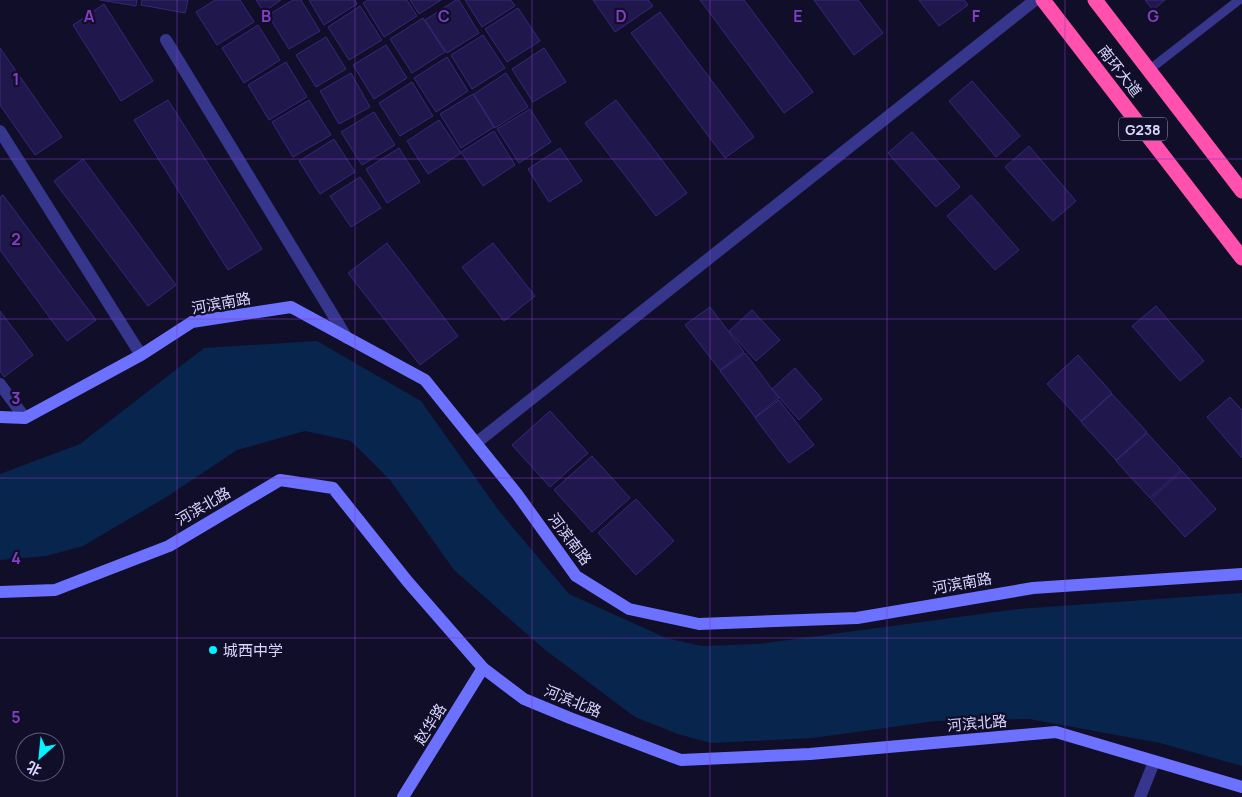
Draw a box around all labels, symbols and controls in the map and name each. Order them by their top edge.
text: A [84,5,95,27]
text: B [261,5,271,27]
text: C [438,5,450,27]
text: D [615,5,627,27]
text: E [793,5,803,27]
text: F [972,5,981,27]
text: G [1147,5,1159,27]
street label: 南环大道 [1093,41,1147,101]
text: 1 [12,68,20,90]
road number: G238 [1119,118,1167,140]
text: 2 [11,228,21,250]
street label: 河滨南路 [190,287,252,319]
text: 3 [11,387,21,409]
street label: 河滨北路 [172,482,234,530]
street label: 河滨南路 [544,509,596,569]
text: 4 [11,547,21,569]
street label: 河滨南路 [931,567,993,599]
place label: 城西中学 [223,640,283,661]
marker: 城西中学 [207,644,219,656]
street label: 河滨北路 [541,680,605,722]
street label: 赵华路 [409,699,451,749]
text: 5 [11,706,21,728]
street label: 河滨北路 [946,710,1008,736]
north arrow [15,732,65,782]
text: 北 [23,757,44,781]

